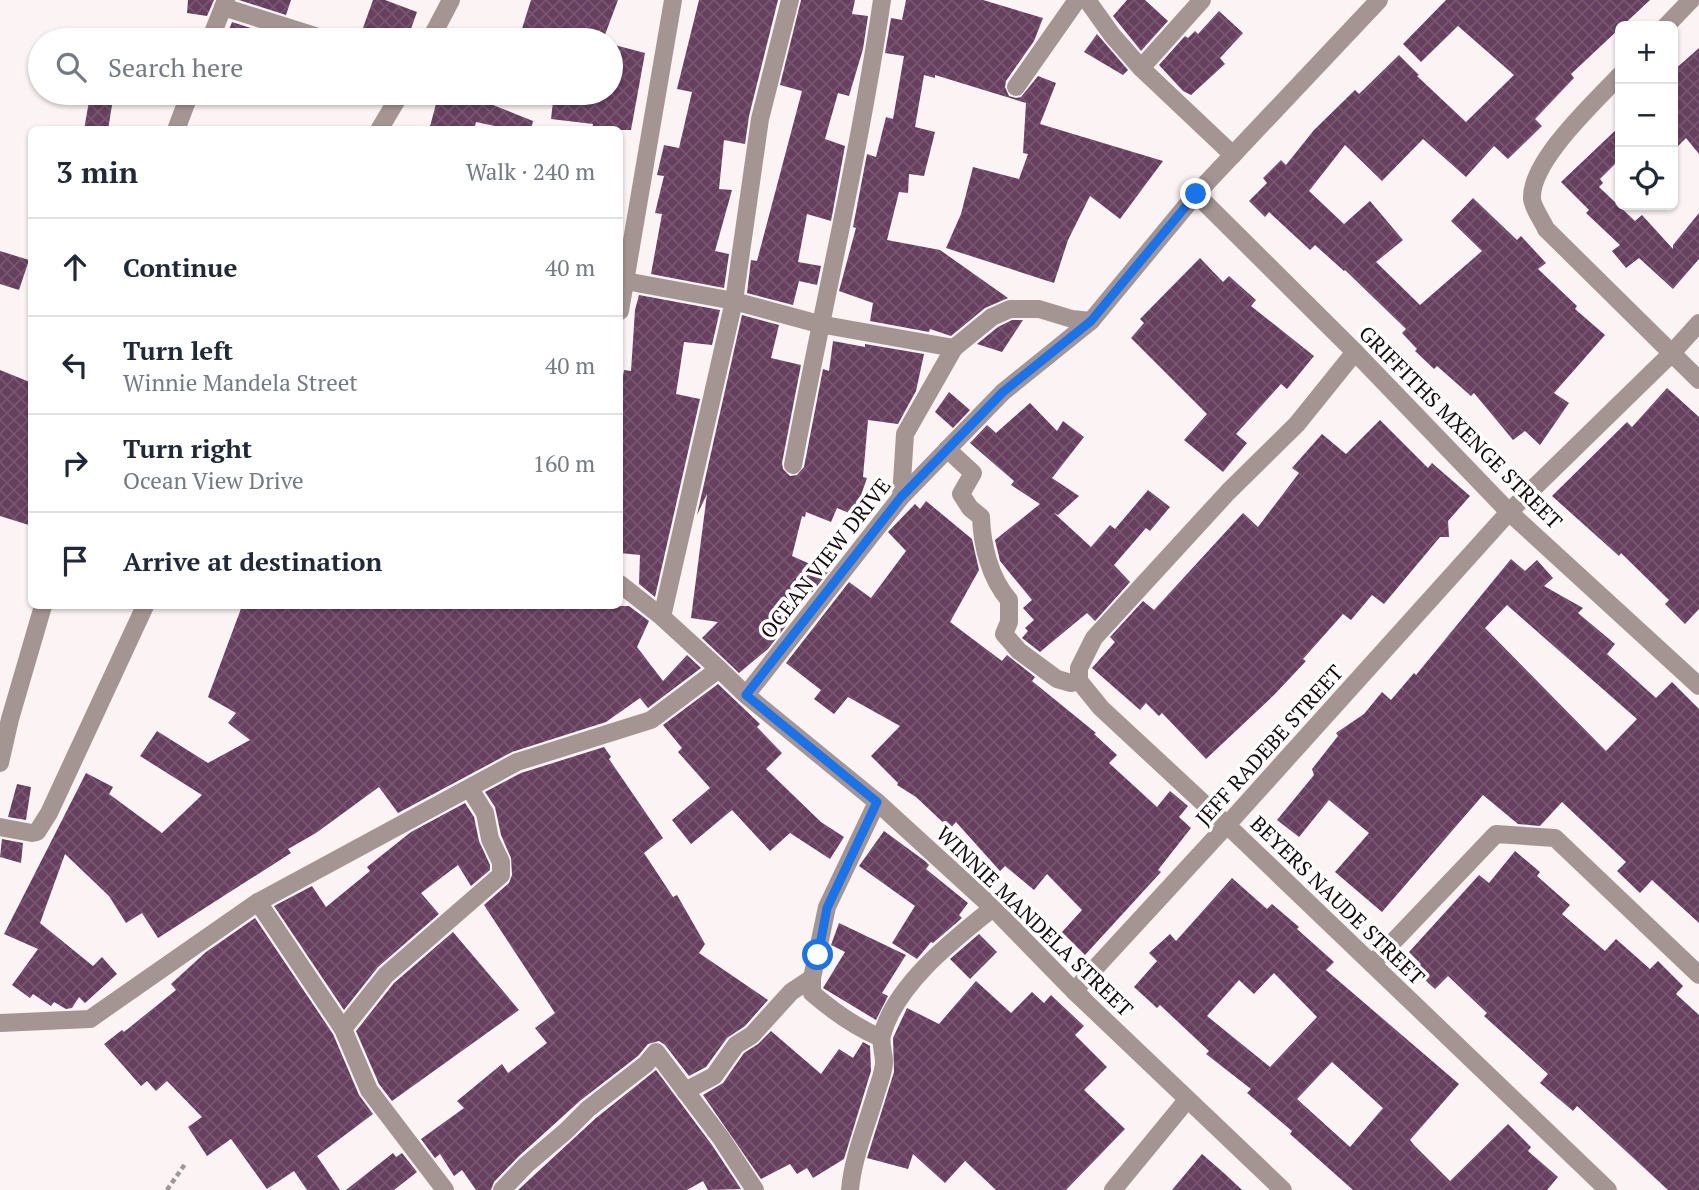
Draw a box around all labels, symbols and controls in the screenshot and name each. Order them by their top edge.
map controls [1615,21,1678,210]
button: + [1615,21,1678,84]
search box [28,28,623,105]
icon: search [52,48,90,86]
text: Search here [108,50,243,84]
button: − [1615,84,1678,147]
button: locate [1615,147,1678,210]
text: 3 min [56,152,138,192]
text: Walk · 240 m [466,156,595,187]
route end [1180,178,1211,209]
icon: ahead [56,248,94,286]
text: Continue [123,250,237,284]
text: 40 m [545,252,595,283]
street label: GRIFFITHS MXENGE STREET [1353,319,1569,535]
text: Turn left [123,333,233,367]
icon: left [56,346,94,384]
text: 40 m [545,350,595,381]
text: Winnie Mandela Street [123,367,358,398]
text: Turn right [123,431,252,465]
icon: right [56,444,94,482]
text: 160 m [533,448,595,479]
text: Ocean View Drive [123,465,303,496]
street label: OCEAN VIEW DRIVE [754,472,896,644]
icon: arrive [56,542,94,580]
text: Arrive at destination [123,544,382,578]
street label: JEFF RADEBE STREET [1189,659,1349,831]
street label: BEYERS NAUDE STREET [1245,809,1431,991]
street label: WINNIE MANDELA STREET [931,820,1139,1022]
route start [802,939,833,970]

